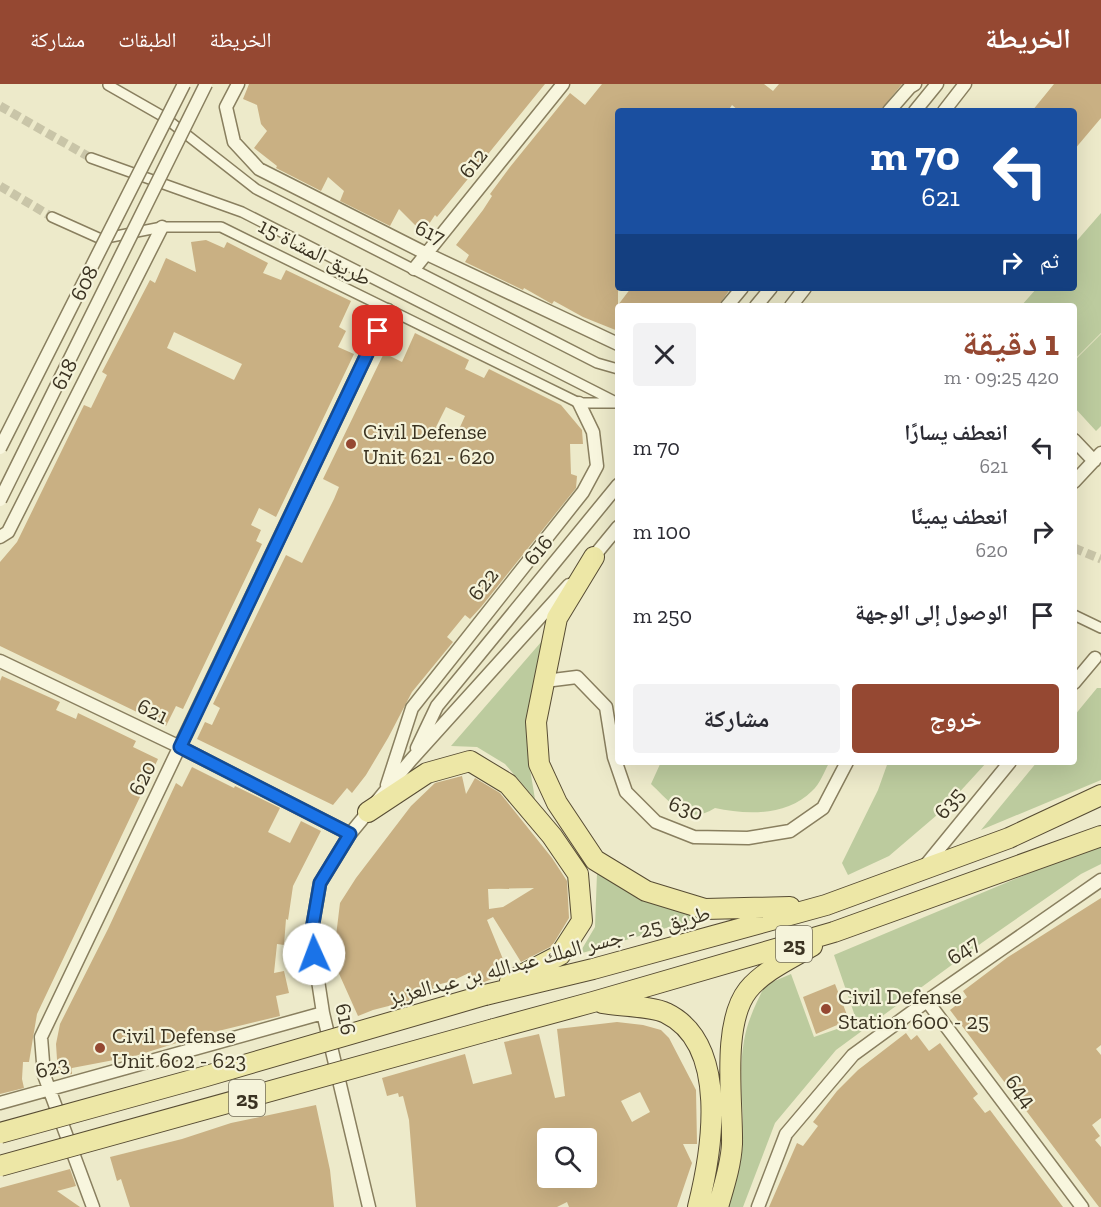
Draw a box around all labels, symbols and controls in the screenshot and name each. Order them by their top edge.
text: الخريطة [985,22,1071,55]
text: مشاركة [30,27,85,52]
text: الطبقات [118,27,177,52]
text: الخريطة [210,27,271,52]
text: 70 m [870,130,960,181]
icon: left [981,132,1059,210]
street label: 612 [453,142,493,184]
text: 621 [921,181,960,213]
street label: طريق المشاة 15 [254,212,376,292]
street label: 617 [411,213,450,251]
icon: right [995,246,1028,279]
text: ثم [1040,247,1059,274]
street label: 608 [64,261,104,305]
pin [352,305,403,356]
icon: arrive [361,314,394,347]
text: 1 دقيقة [962,321,1059,364]
button: close [633,323,696,386]
street label: 618 [45,354,83,394]
text: 420 m · 09:25 [944,365,1059,389]
place label: Civil Defense Unit 621 - 620 [363,418,495,470]
text: انعطف يسارًا [904,419,1008,446]
icon: left [1026,431,1059,464]
text: 70 m [633,434,680,461]
marker: Civil Defense Unit 621 - 620 [344,437,358,451]
text: 621 [979,454,1008,478]
text: انعطف يمينًا [911,503,1008,530]
icon: right [1026,515,1059,548]
text: 100 m [633,518,691,545]
street label: 616 [517,529,559,571]
text: 620 [976,538,1008,562]
street label: 622 [462,562,504,606]
text: الوصول إلى الوجهة [855,599,1008,626]
icon: arrive [1026,599,1059,632]
text: 250 m [633,602,692,629]
button: مشاركة [633,684,840,753]
button: خروج [852,684,1059,753]
street label: 621 [133,692,174,730]
street label: 620 [122,756,162,800]
street label: 635 [928,781,970,825]
street label: 630 [665,789,707,827]
street label: طريق 25 - جسر الملك عبدالله بن عبدالعزيز [384,899,713,1011]
position arrow [282,922,346,986]
road number: 25 [776,926,812,962]
street label: 647 [942,929,985,971]
place label: Civil Defense Station 600 - 25 [838,983,989,1035]
street label: 616 [329,1001,363,1037]
marker: Civil Defense Station 600 - 25 [819,1002,833,1016]
place label: Civil Defense Unit 602 - 623 [112,1022,246,1074]
marker: Civil Defense Unit 602 - 623 [93,1041,107,1055]
street label: 623 [32,1049,72,1085]
street label: 644 [1000,1069,1043,1113]
road number: 25 [229,1080,265,1116]
map controls [537,1128,597,1188]
button: search [537,1128,597,1188]

